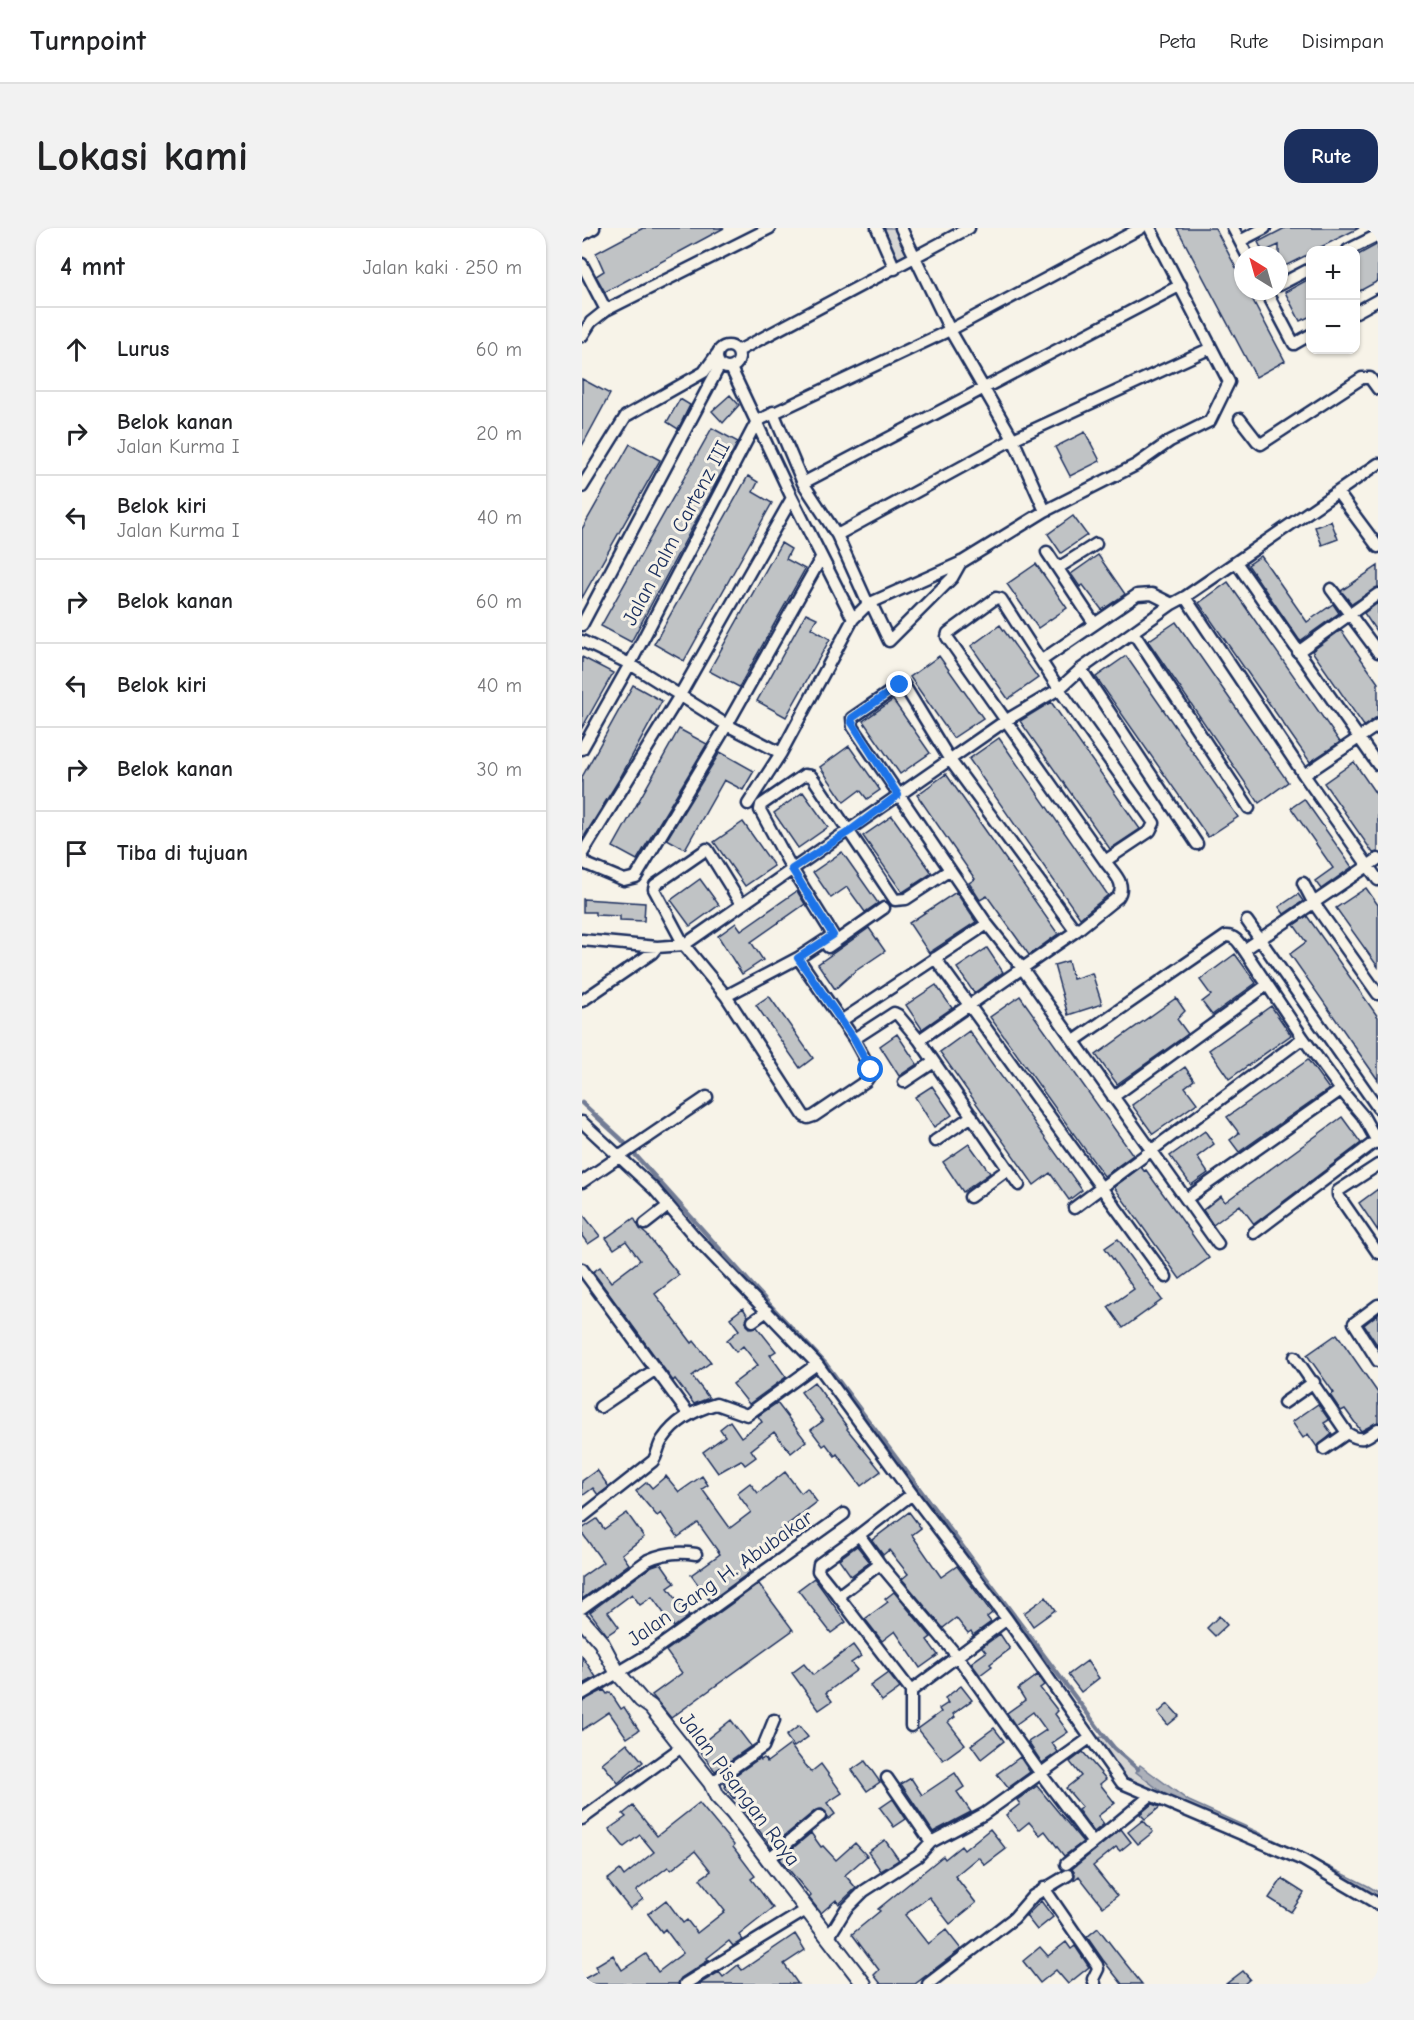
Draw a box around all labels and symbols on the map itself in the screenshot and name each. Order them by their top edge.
north arrow [1234,246,1288,300]
street label: Jalan Palm Cartenz III [617,437,735,629]
route end [886,671,912,697]
route start [857,1056,883,1082]
street label: Jalan Gang H. Abubakar [623,1505,818,1651]
street label: Jalan Pisangan Raya [675,1708,805,1870]

